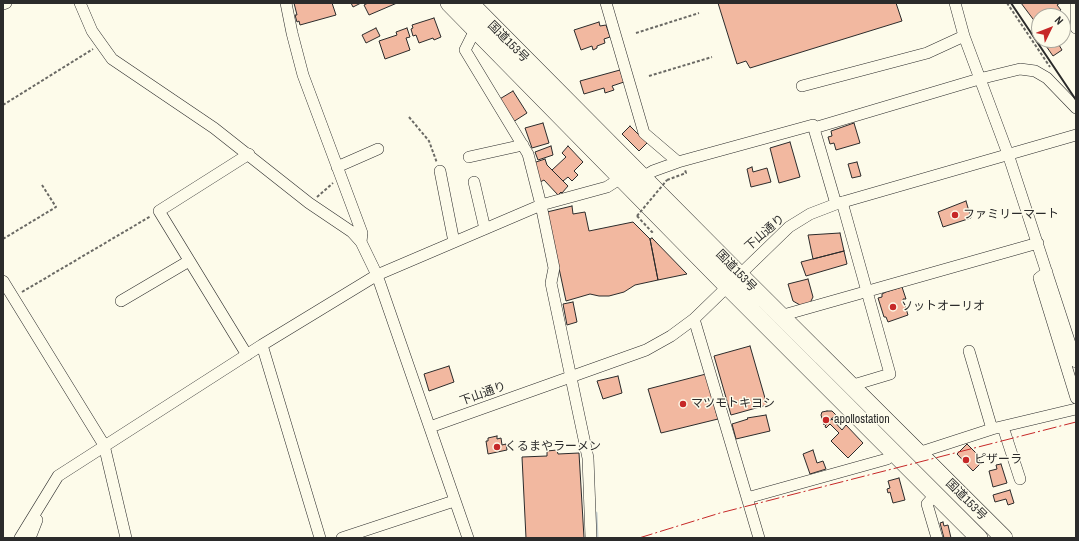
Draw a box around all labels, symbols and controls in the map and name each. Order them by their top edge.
north arrow [1031,8,1071,48]
text: N [1052,13,1066,28]
street label: 国道153号 [484,18,532,66]
place label: ファミリーマート [963,208,1059,222]
marker: ファミリーマート [950,210,960,220]
street label: 下山通り [742,212,788,254]
street label: 国道153号 [713,247,759,295]
place label: ソットオーリオ [901,300,985,314]
marker: ソットオーリオ [888,302,898,312]
street label: 下山通り [458,379,508,409]
place label: マツモトキヨシ [691,397,775,411]
marker: マツモトキヨシ [678,399,688,409]
place label: apollostation [834,413,890,427]
marker: apollostation [821,415,831,425]
place label: くるまやラーメン [505,440,601,454]
marker: くるまやラーメン [492,442,502,452]
place label: ピザーラ [974,453,1022,467]
marker: ピザーラ [961,455,971,465]
street label: 国道153号 [942,476,990,524]

